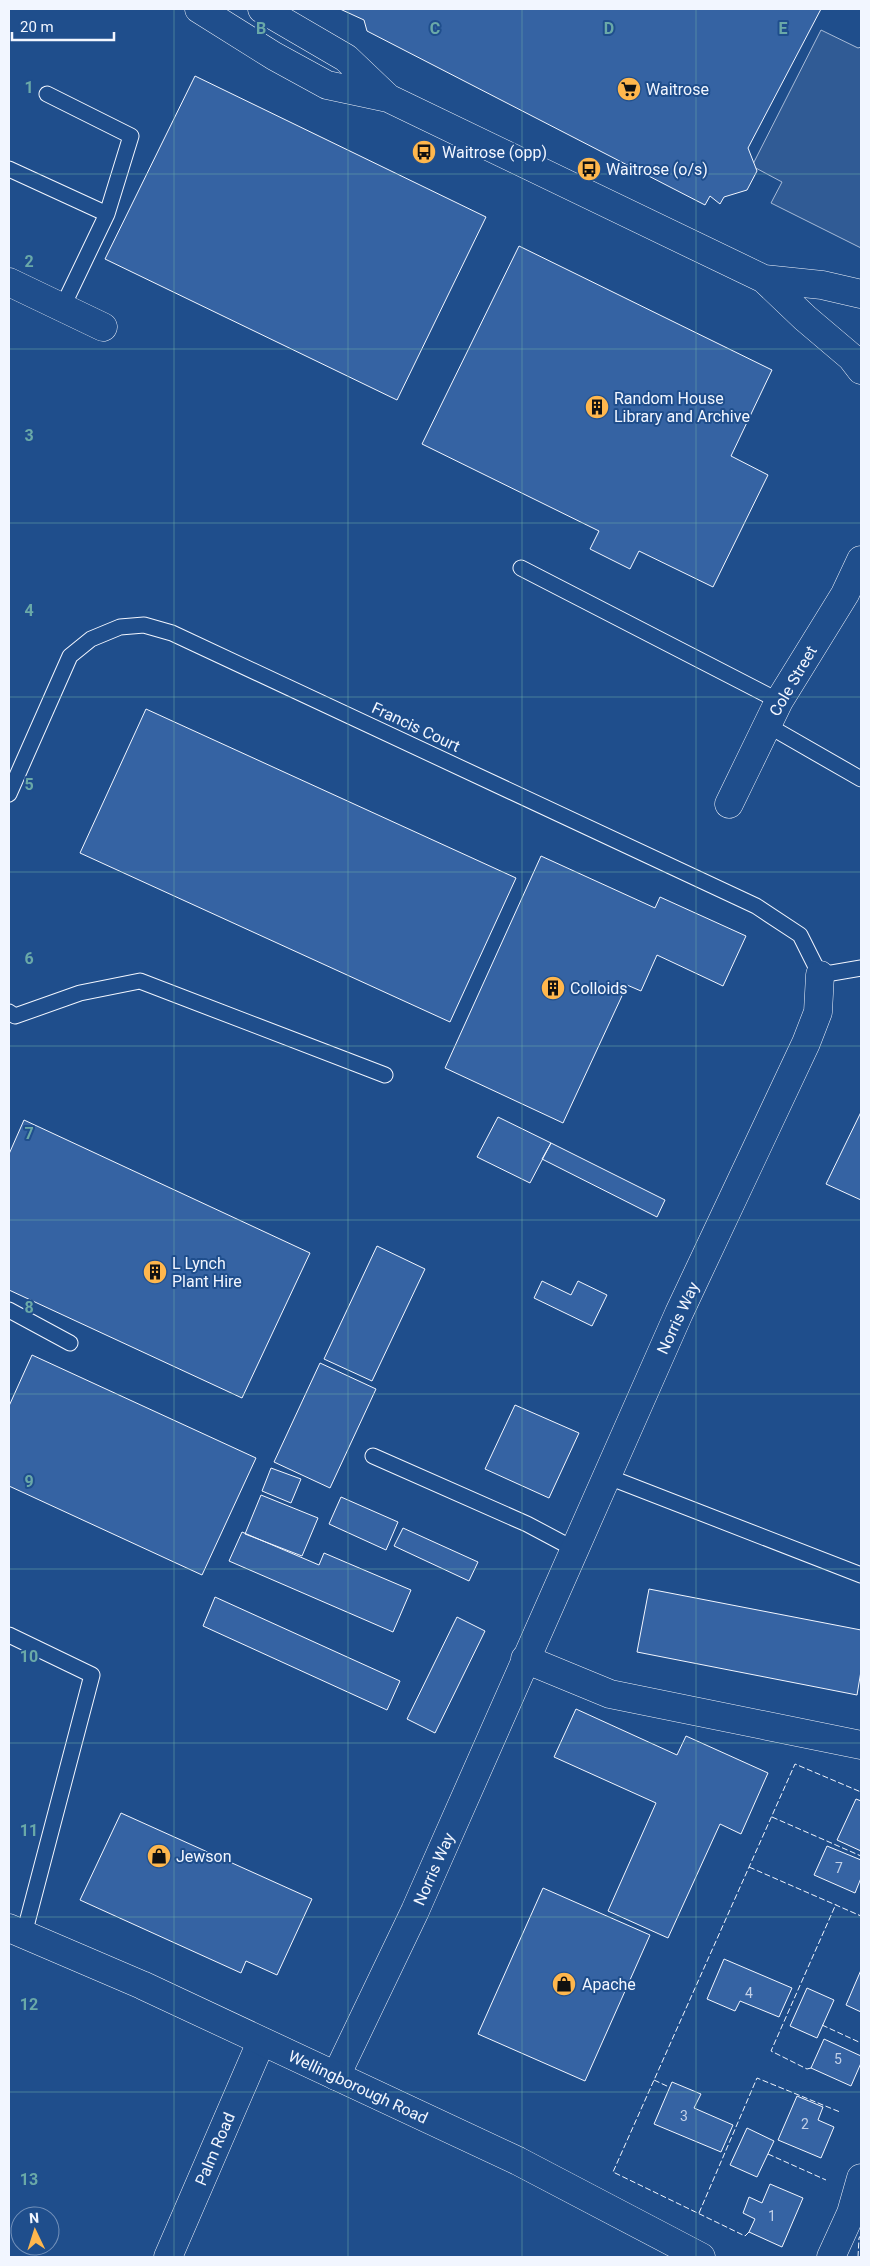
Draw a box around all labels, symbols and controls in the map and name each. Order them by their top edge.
scale bar [12,10,115,42]
text: 20 m [20,18,54,36]
text: B [256,19,266,38]
text: C [430,19,440,38]
text: D [604,19,614,38]
text: E [779,19,788,38]
supermarket icon: Waitrose [616,76,642,102]
text: 1 [24,78,34,97]
place label: Waitrose [646,80,709,99]
bus stop icon: Waitrose (opp) [411,139,437,165]
place label: Waitrose (opp) [442,143,547,162]
bus stop icon: Waitrose (o/s) [576,156,602,182]
place label: Waitrose (o/s) [606,160,708,179]
text: 2 [24,252,34,271]
place label: Random House Library and Archive [614,389,750,426]
building icon: Random House Library and Archive [584,394,610,420]
text: 3 [24,426,34,445]
text: 4 [24,601,34,620]
street label: Cole Street [765,642,821,720]
street label: Francis Court [369,698,463,756]
text: 5 [24,775,34,794]
text: 6 [24,949,34,968]
building icon: Colloids [540,975,566,1001]
place label: Colloids [570,979,628,998]
text: 7 [24,1124,34,1143]
place label: L Lynch Plant Hire [172,1254,242,1291]
building icon: L Lynch Plant Hire [142,1259,168,1285]
street label: Norris Way [653,1278,703,1357]
text: 8 [24,1298,34,1317]
text: 9 [24,1472,34,1491]
text: 10 [20,1647,38,1666]
text: 11 [20,1821,38,1840]
street label: Norris Way [410,1829,459,1908]
shop icon: Jewson [146,1843,172,1869]
place label: Jewson [176,1847,232,1866]
house number: 7 [835,1860,843,1876]
shop icon: Apache [551,1971,577,1997]
place label: Apache [582,1975,636,1994]
house number: 4 [745,1985,753,2001]
text: 12 [20,1995,38,2014]
street label: Wellingborough Road [285,2046,431,2128]
house number: 5 [834,2051,842,2067]
house number: 3 [680,2108,688,2124]
street label: Palm Road [191,2110,239,2188]
house number: 2 [801,2116,809,2132]
text: 13 [20,2170,38,2189]
north arrow [10,2206,60,2256]
house number: 1 [768,2208,776,2224]
text: N [29,2210,40,2226]

